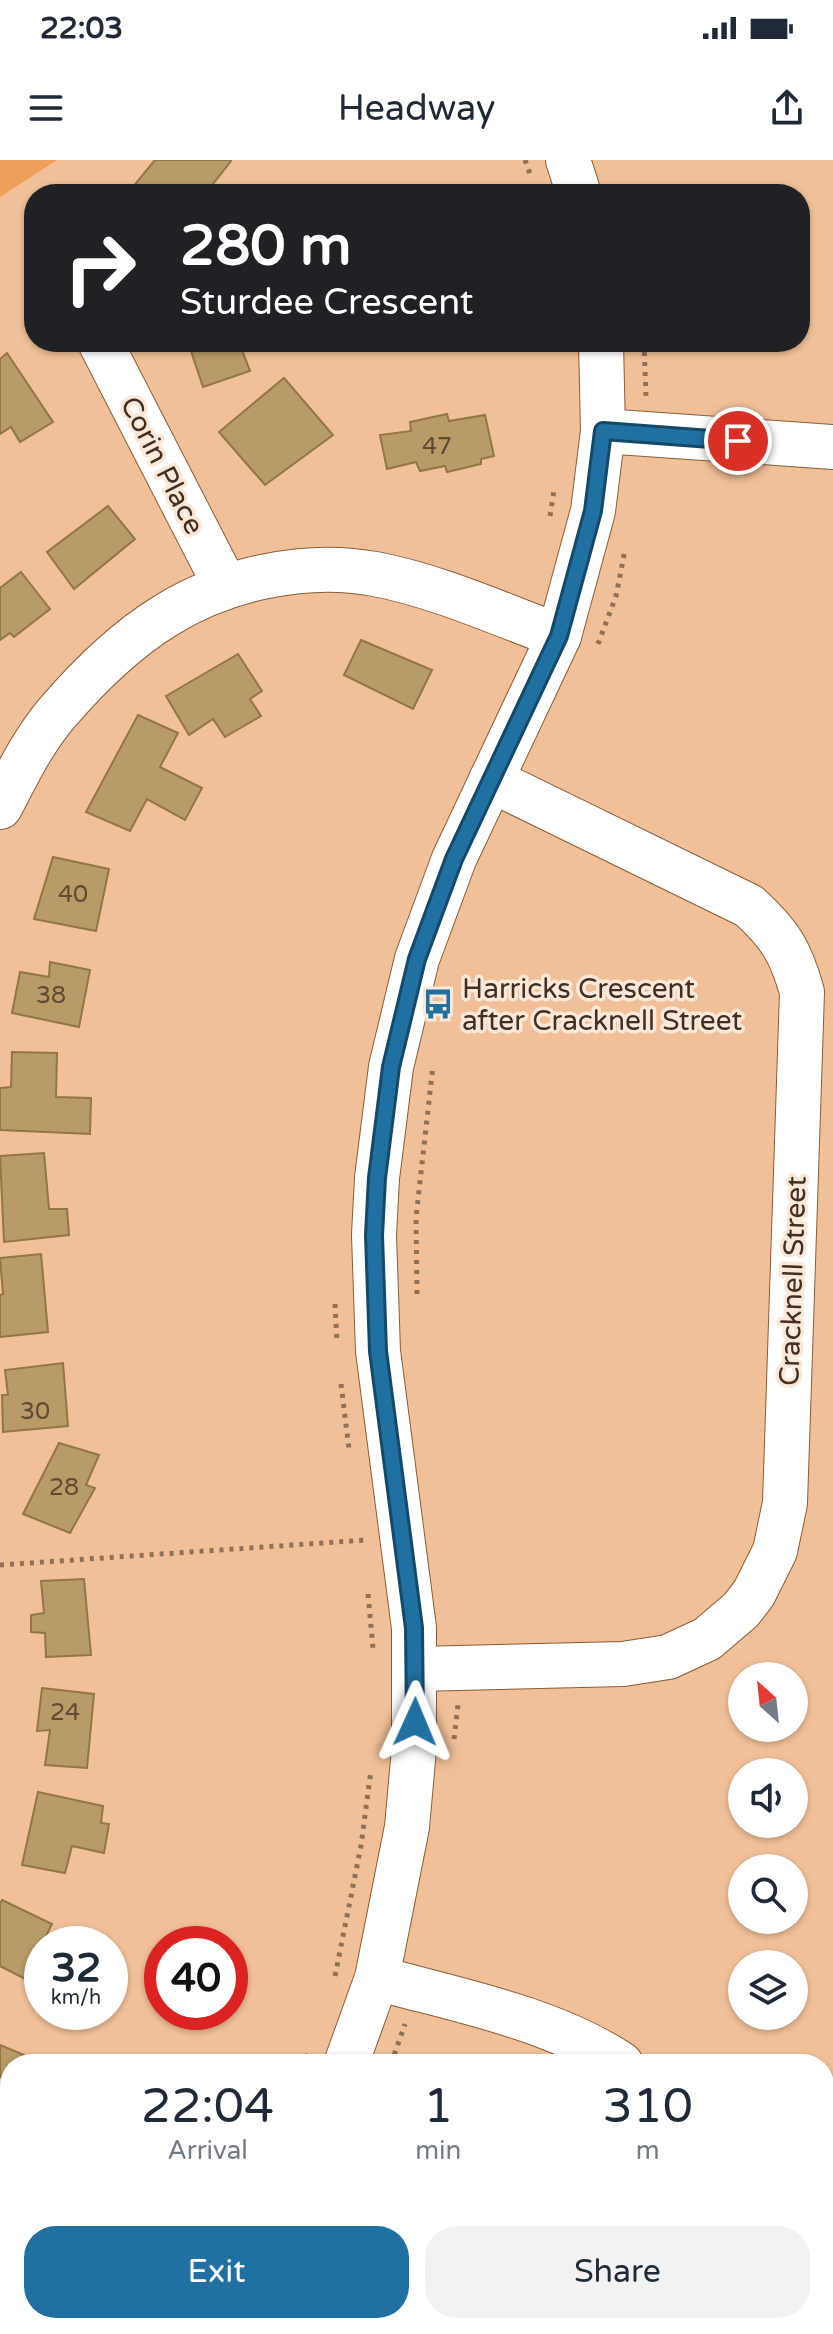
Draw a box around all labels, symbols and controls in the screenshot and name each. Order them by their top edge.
text: 22:03 [40,10,123,47]
icon: menu [24,86,68,130]
icon: share [765,86,809,130]
text: Headway [338,87,495,130]
text: 280 m [180,213,351,280]
icon: right [48,216,152,320]
text: Sturdee Crescent [180,281,473,324]
street label: Corin Place [113,391,211,540]
pin [704,407,772,475]
icon: arrive [716,419,760,463]
house number: 47 [422,432,452,461]
house number: 40 [58,880,88,909]
place label: Harricks Crescent after Cracknell Street [462,972,743,1038]
house number: 38 [36,981,66,1010]
bus stop icon: Harricks Crescent after Cracknell Street [421,987,455,1021]
street label: Cracknell Street [772,1175,814,1387]
house number: 30 [20,1397,50,1426]
house number: 28 [49,1473,79,1502]
north arrow [728,1662,808,1742]
map controls [728,1662,808,2030]
position arrow [373,1680,457,1764]
house number: 24 [50,1698,80,1727]
button: sound [728,1758,808,1838]
button: search [728,1854,808,1934]
speed limit sign: 40 [144,1926,248,2030]
text: 32 [51,1944,101,1992]
button: layers [728,1950,808,2030]
text: km/h [51,1986,101,2010]
text: 22:04 [141,2078,274,2136]
text: 1 [423,2078,453,2136]
text: 310 [602,2078,693,2136]
text: Arrival [167,2135,248,2166]
text: min [415,2135,461,2166]
text: m [636,2135,660,2166]
button: Exit [24,2226,409,2318]
button: Share [425,2226,810,2318]

